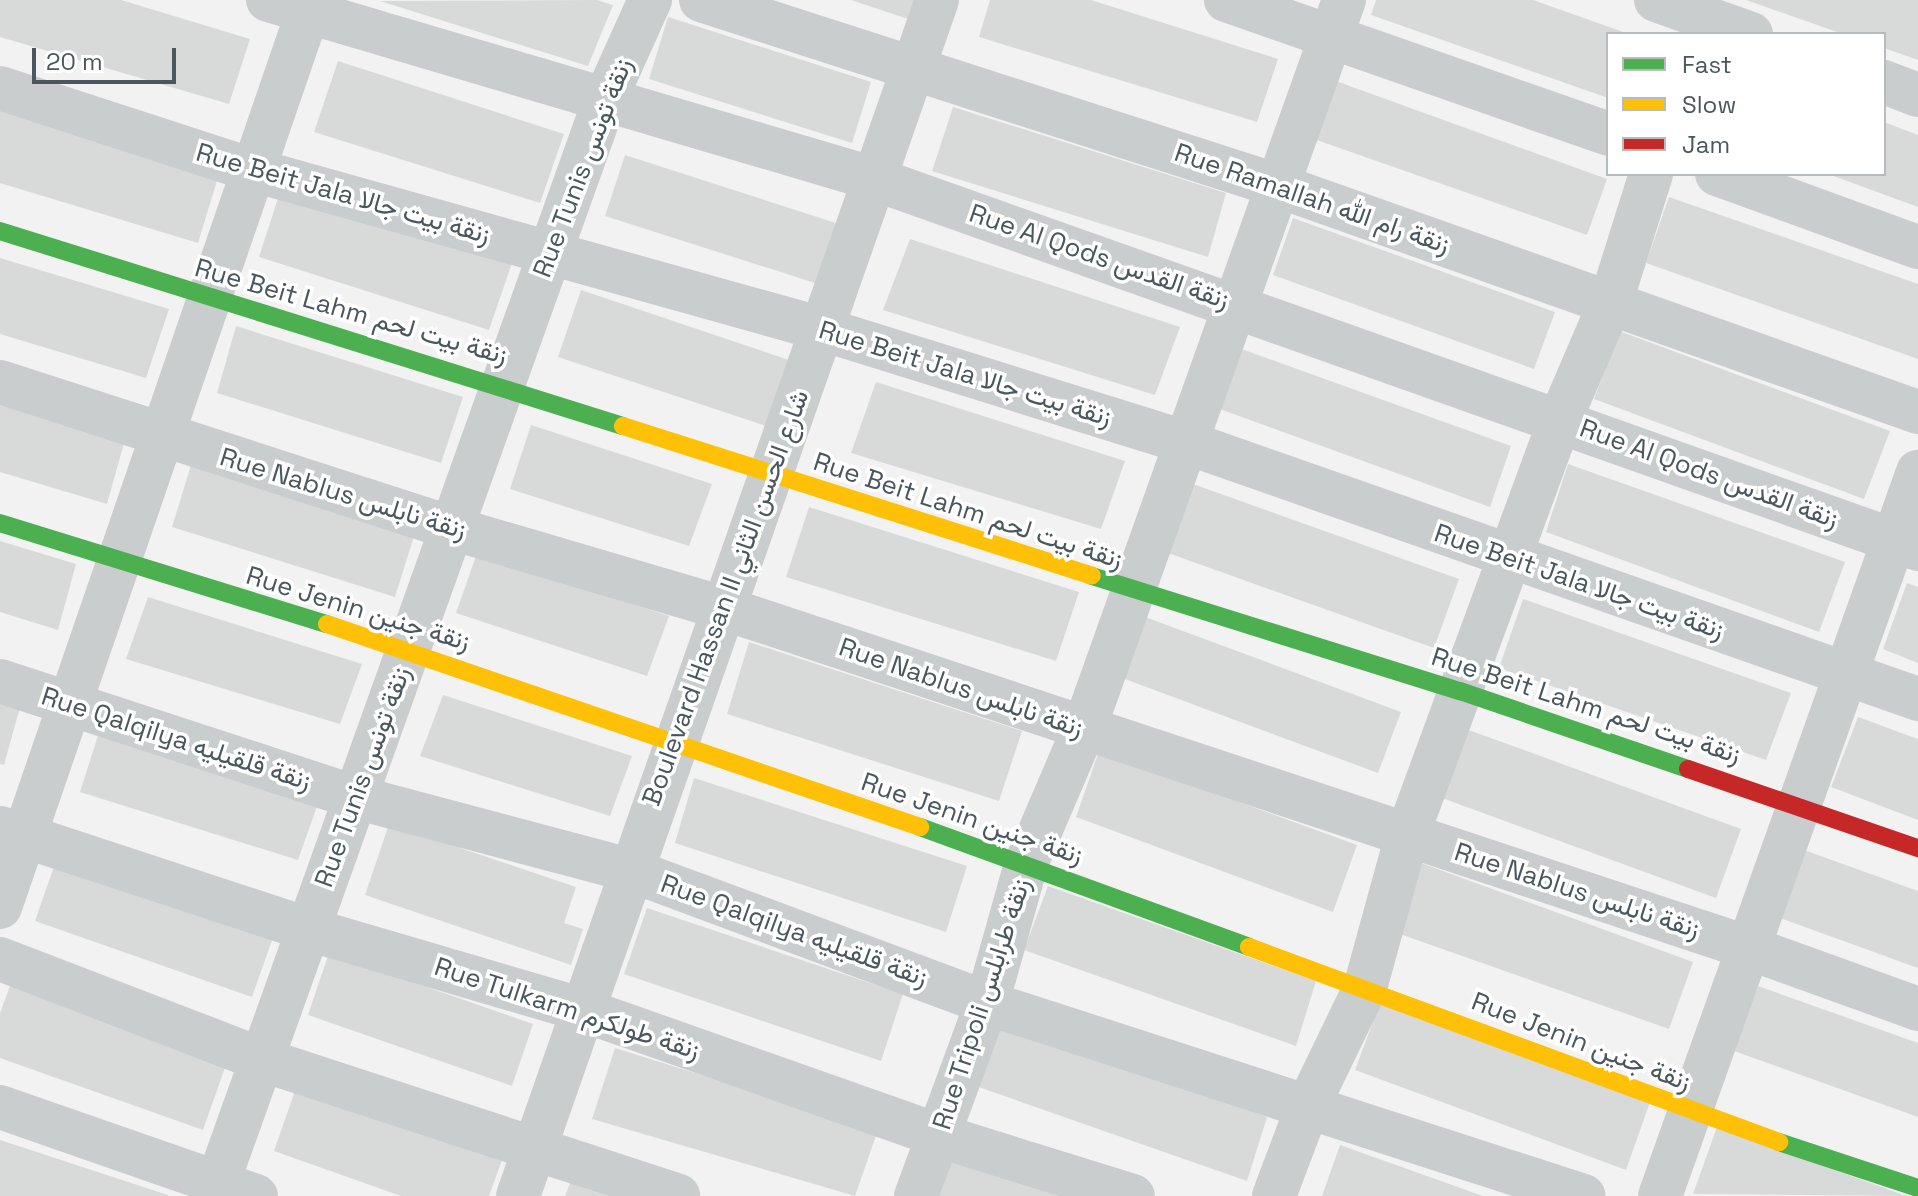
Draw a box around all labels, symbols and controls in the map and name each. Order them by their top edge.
scale bar [36,32,180,82]
legend [1606,32,1886,176]
text: 20 m [46,46,103,77]
text: Fast [1682,49,1732,80]
street label: Rue Tunis زنقة تونس [527,54,639,282]
text: Slow [1682,89,1736,120]
text: Jam [1682,129,1730,160]
street label: Rue Beit Jala زنقة بيت جالا [192,137,494,251]
street label: Rue Ramallah زنقة رام الله [1170,137,1454,261]
street label: Rue Al Qods زنقة القدس [965,198,1233,316]
street label: Rue Beit Lahm زنقة بيت لحم [191,252,511,372]
street label: Rue Beit Jala زنقة بيت جالا [815,315,1115,433]
street label: Boulevard Hassan II شارع الحسن الثاني [636,386,816,810]
street label: Rue Al Qods زنقة القدس [1575,413,1843,535]
street label: Rue Nablus زنقة نابلس [216,442,470,546]
street label: Rue Beit Lahm زنقة بيت لحم [809,446,1127,576]
street label: Rue Beit Jala زنقة بيت جالا [1430,518,1728,646]
street label: Rue Jenin زنقة جنين [242,560,474,658]
street label: Rue Nablus زنقة نابلس [835,632,1087,744]
street label: Rue Beit Lahm زنقة بيت لحم [1427,641,1745,771]
street label: Rue Tunis زنقة تونس [308,662,418,892]
street label: Rue Qalqilya زنقة قلقيليه [37,681,315,797]
street label: Rue Jenin زنقة جنين [857,766,1087,872]
street label: Rue Nablus زنقة نابلس [1450,837,1704,945]
street label: Rue Qalqilya زنقة قلقيليه [656,868,932,994]
street label: Rue Tripoli زنقة طرابلس [927,874,1037,1134]
street label: Rue Tulkarm زنقة طولكرم [430,951,704,1067]
street label: Rue Jenin زنقة جنين [1467,986,1695,1098]

